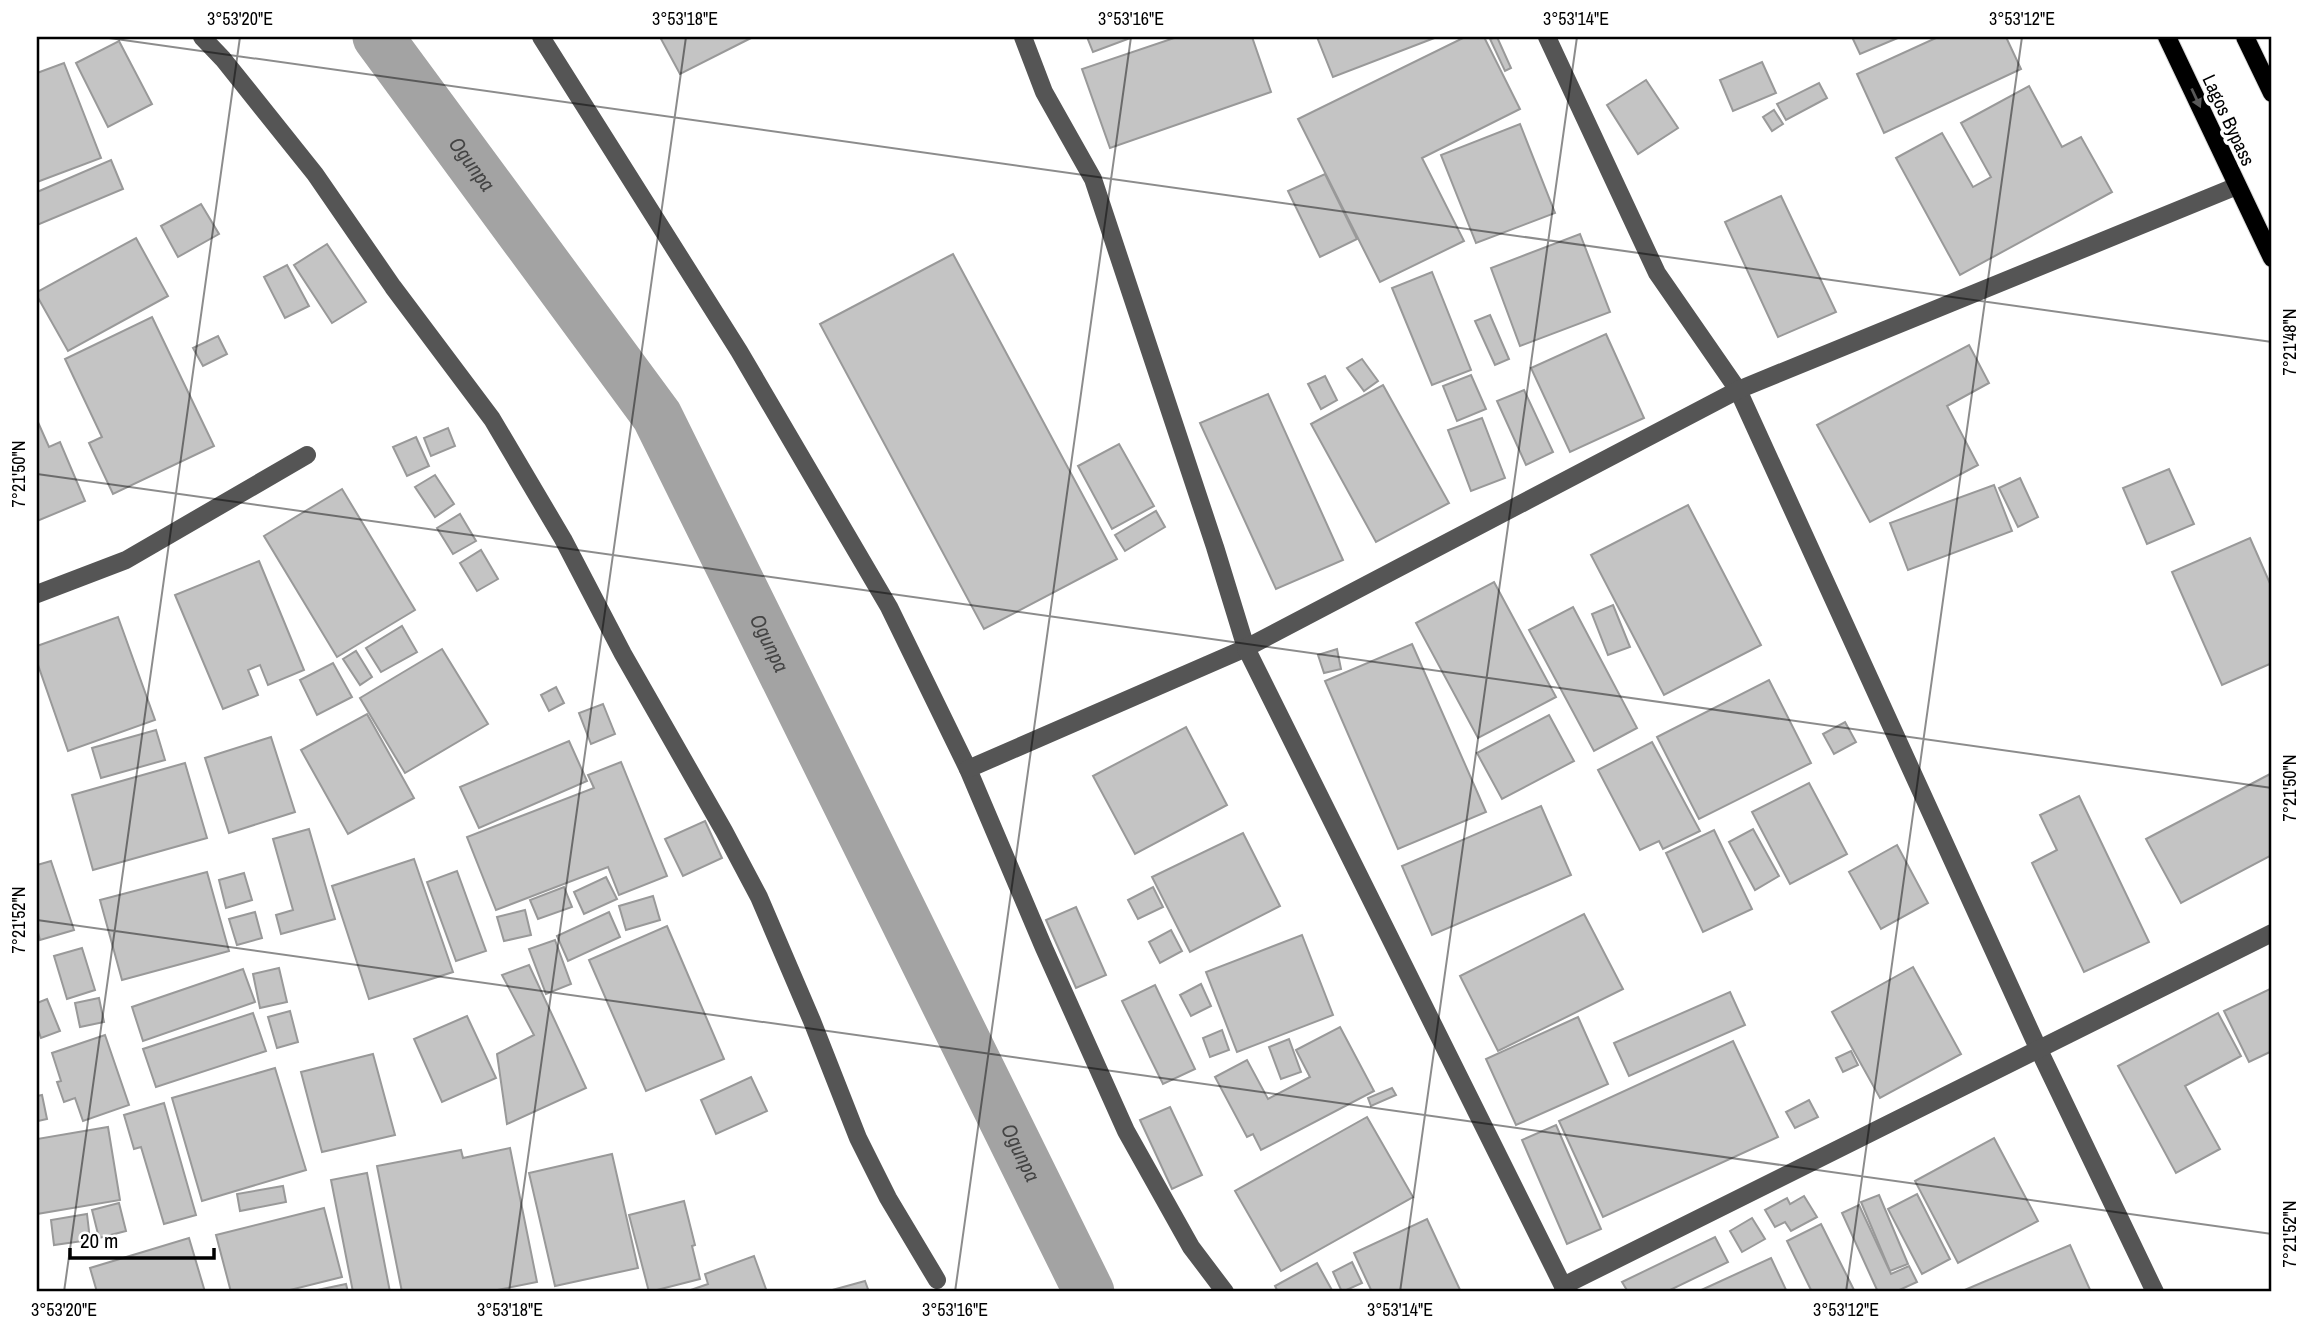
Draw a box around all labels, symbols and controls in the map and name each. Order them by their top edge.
text: 3°53'20"E [207,6,273,31]
text: 3°53'18"E [652,6,718,31]
text: 3°53'16"E [1098,6,1164,31]
text: 3°53'14"E [1543,6,1609,31]
text: 3°53'12"E [1989,6,2055,31]
street label: Lagos Bypass [2197,70,2262,170]
one-way arrow [2190,88,2202,108]
water label: Ogunpa [442,131,502,197]
text: 7°21'48"N [2277,309,2302,375]
text: 7°21'50"N [6,441,31,507]
water label: Ogunpa [743,609,796,677]
text: 7°21'50"N [2277,755,2302,821]
text: 7°21'52"N [6,887,31,953]
water label: Ogunpa [994,1119,1047,1186]
text: 7°21'52"N [2277,1201,2302,1267]
scale bar [70,1217,214,1261]
text: 20 m [80,1226,118,1255]
text: 3°53'20"E [31,1297,97,1322]
text: 3°53'18"E [477,1297,543,1322]
text: 3°53'16"E [922,1297,988,1322]
text: 3°53'14"E [1367,1297,1433,1322]
text: 3°53'12"E [1813,1297,1879,1322]

